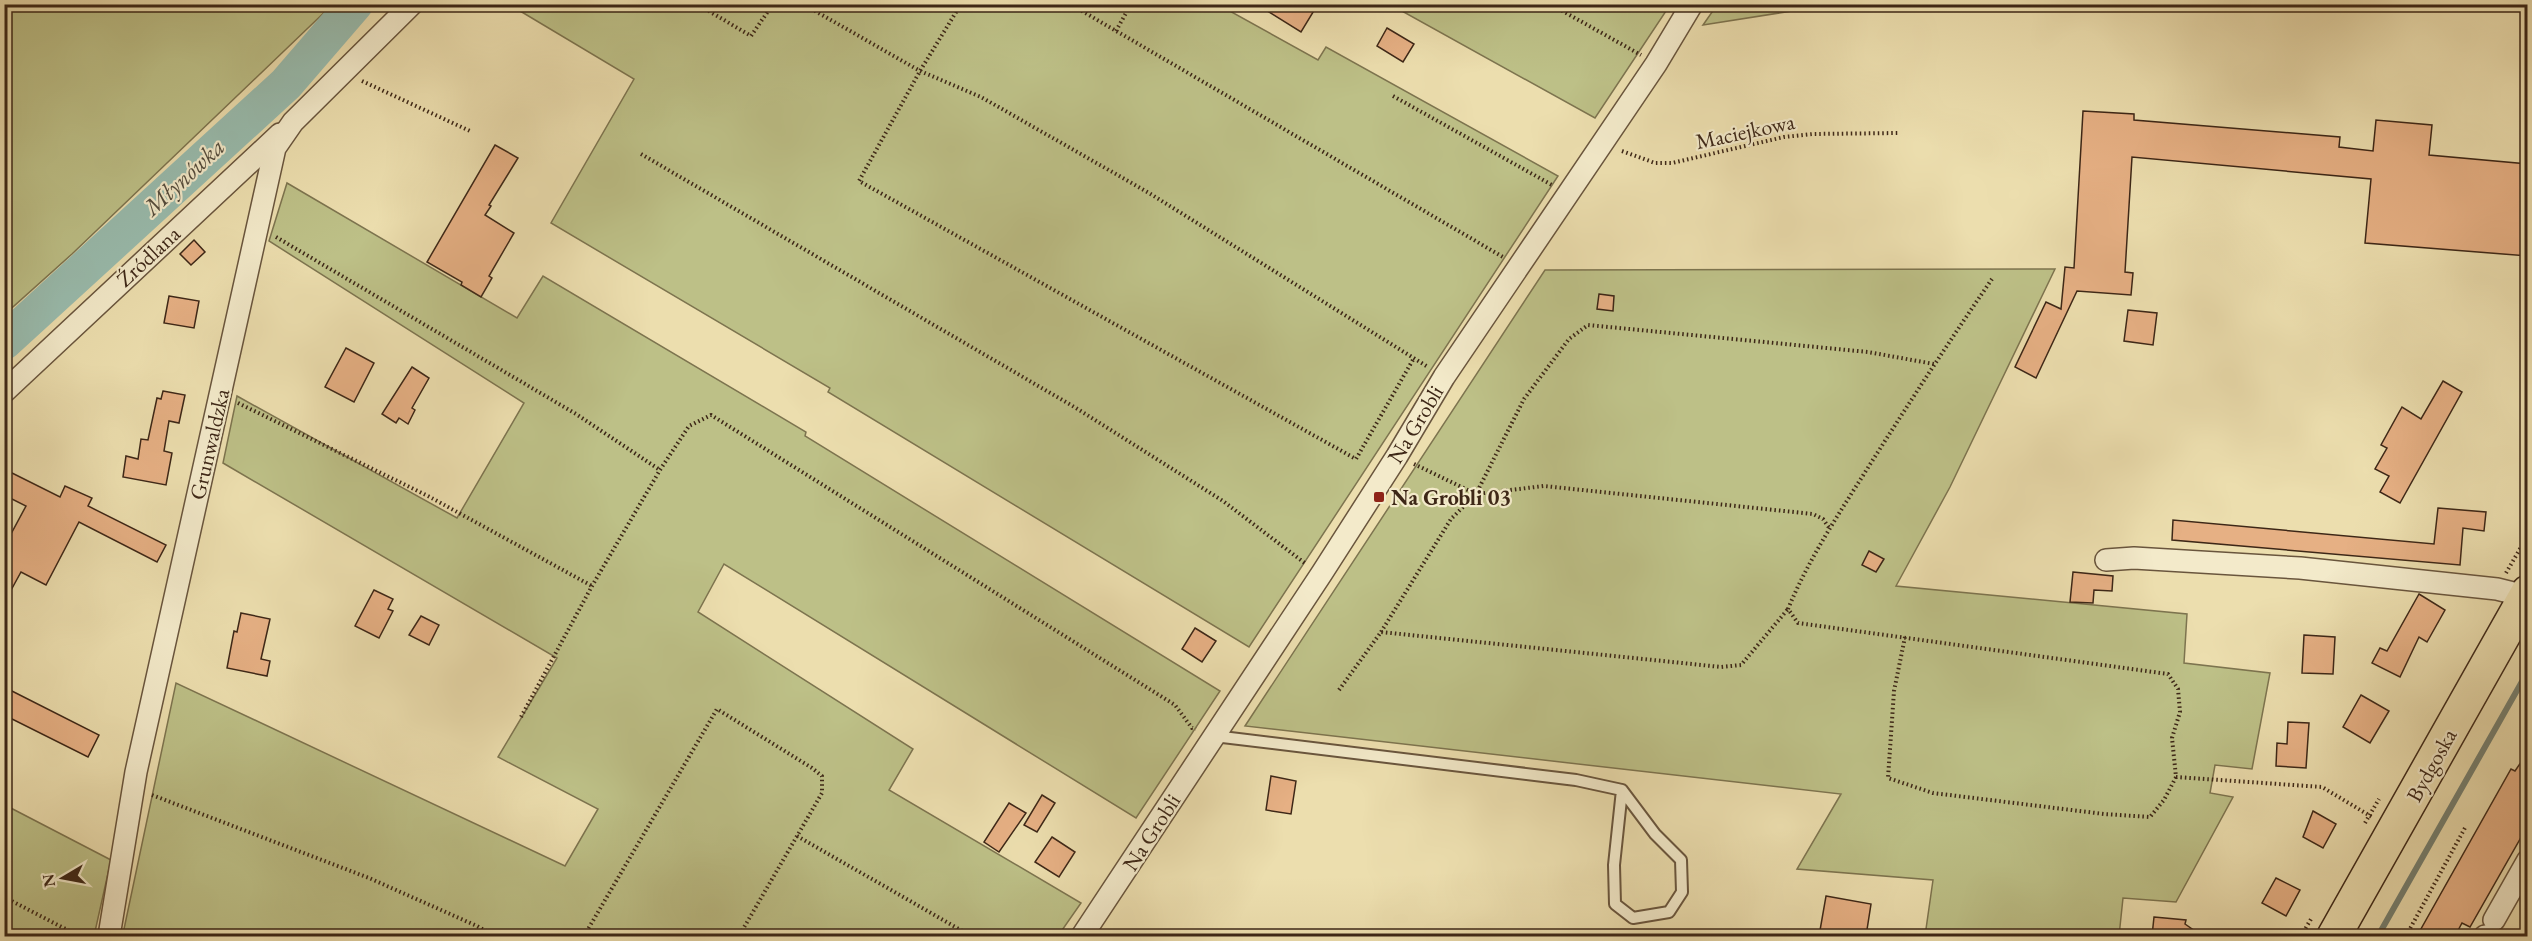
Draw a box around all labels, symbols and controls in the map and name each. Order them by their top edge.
street label: Maciejkowa [1693,107,1797,156]
water label: Młynówka [135,131,231,224]
street label: Źródlana [110,219,187,293]
street label: Na Grobli [1381,380,1450,469]
street label: Grunwaldzka [183,385,236,503]
place label: Na Grobli 03 [1391,483,1511,512]
marker: Na Grobli 03 [1372,490,1386,504]
street label: Bydgoska [2399,723,2464,807]
street label: Na Grobli [1116,788,1187,876]
north arrow [33,848,93,908]
text: N [37,872,60,889]

